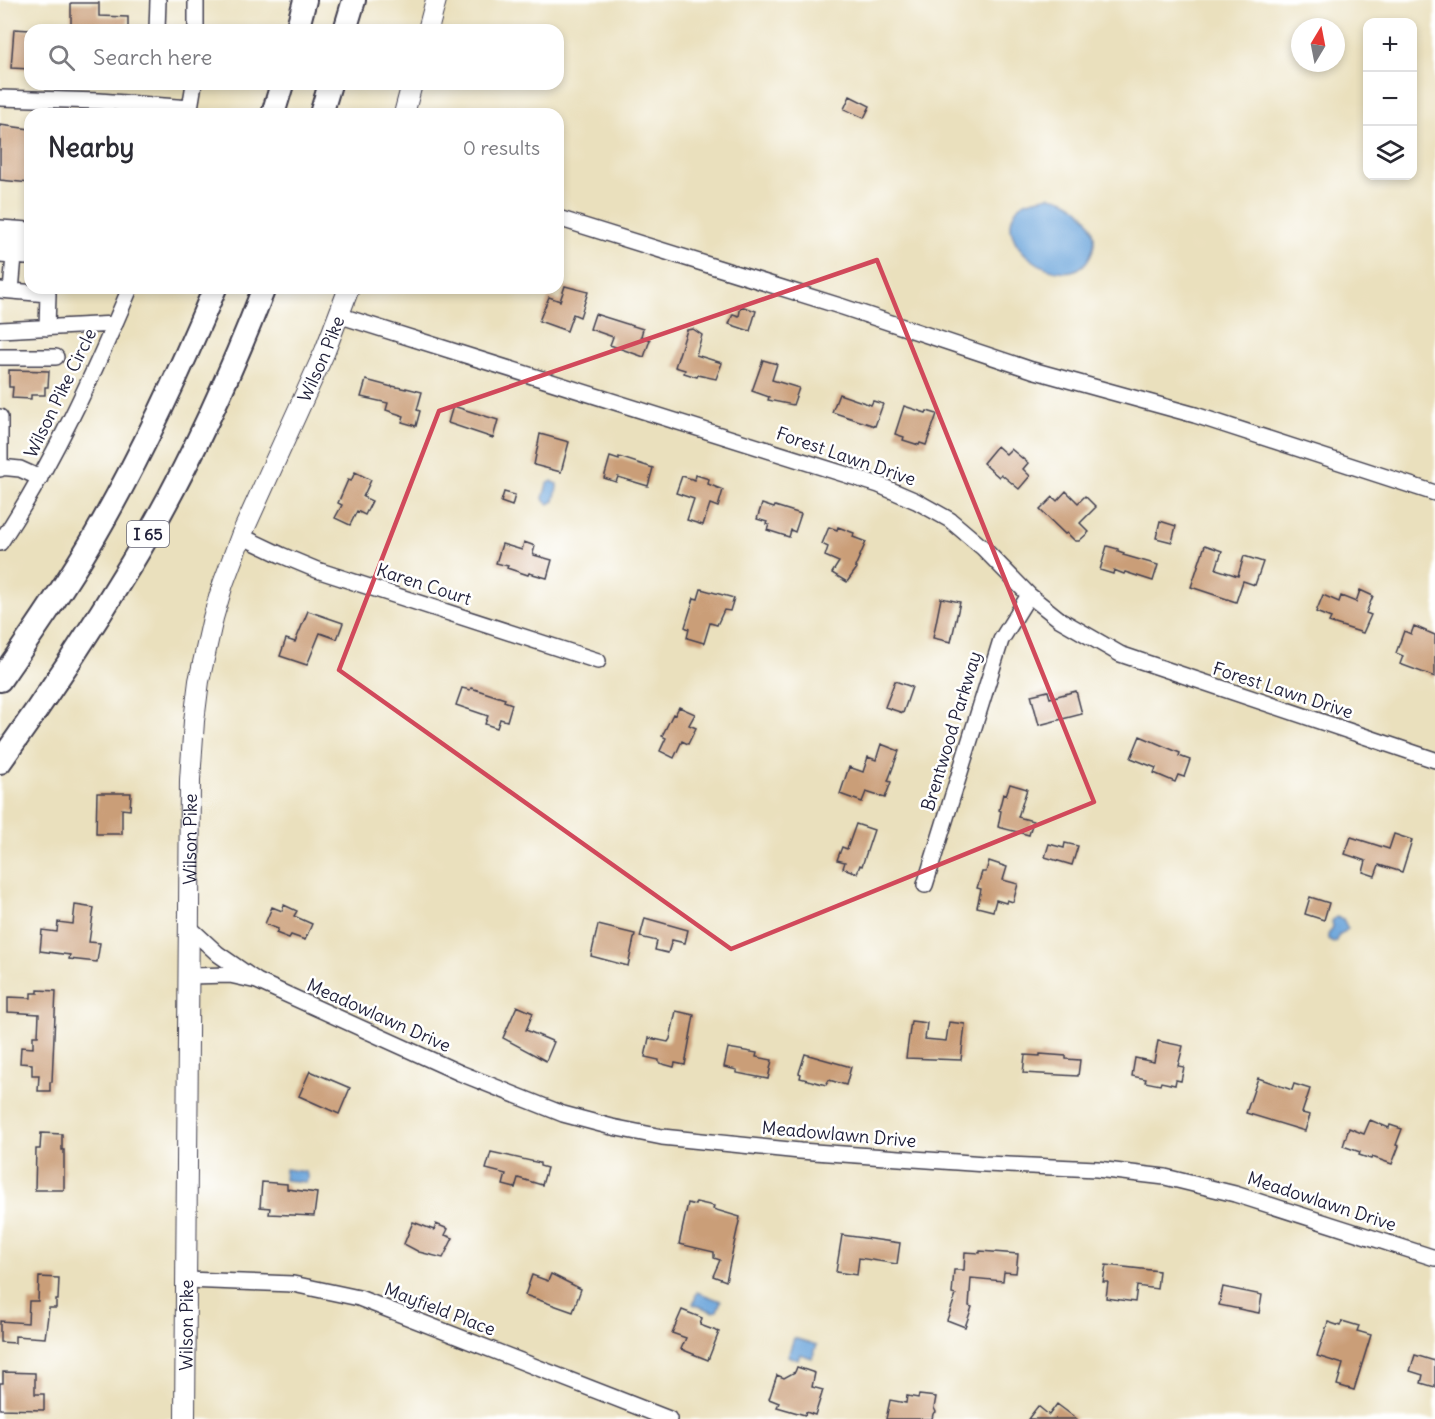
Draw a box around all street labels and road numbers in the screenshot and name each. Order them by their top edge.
street label: Wilson Pike [292,313,349,405]
street label: Wilson Pike Circle [19,324,101,462]
street label: Forest Lawn Drive [773,421,919,491]
road number: I 65 [127,521,169,547]
street label: Karen Court [374,558,474,610]
street label: Brentwood Parkway [916,648,986,814]
street label: Forest Lawn Drive [1210,657,1356,723]
street label: Wilson Pike [178,793,201,885]
street label: Meadowlawn Drive [304,973,454,1057]
street label: Meadowlawn Drive [761,1116,917,1152]
street label: Meadowlawn Drive [1245,1166,1399,1236]
street label: Mayfield Place [381,1277,499,1341]
street label: Wilson Pike [174,1279,198,1371]

